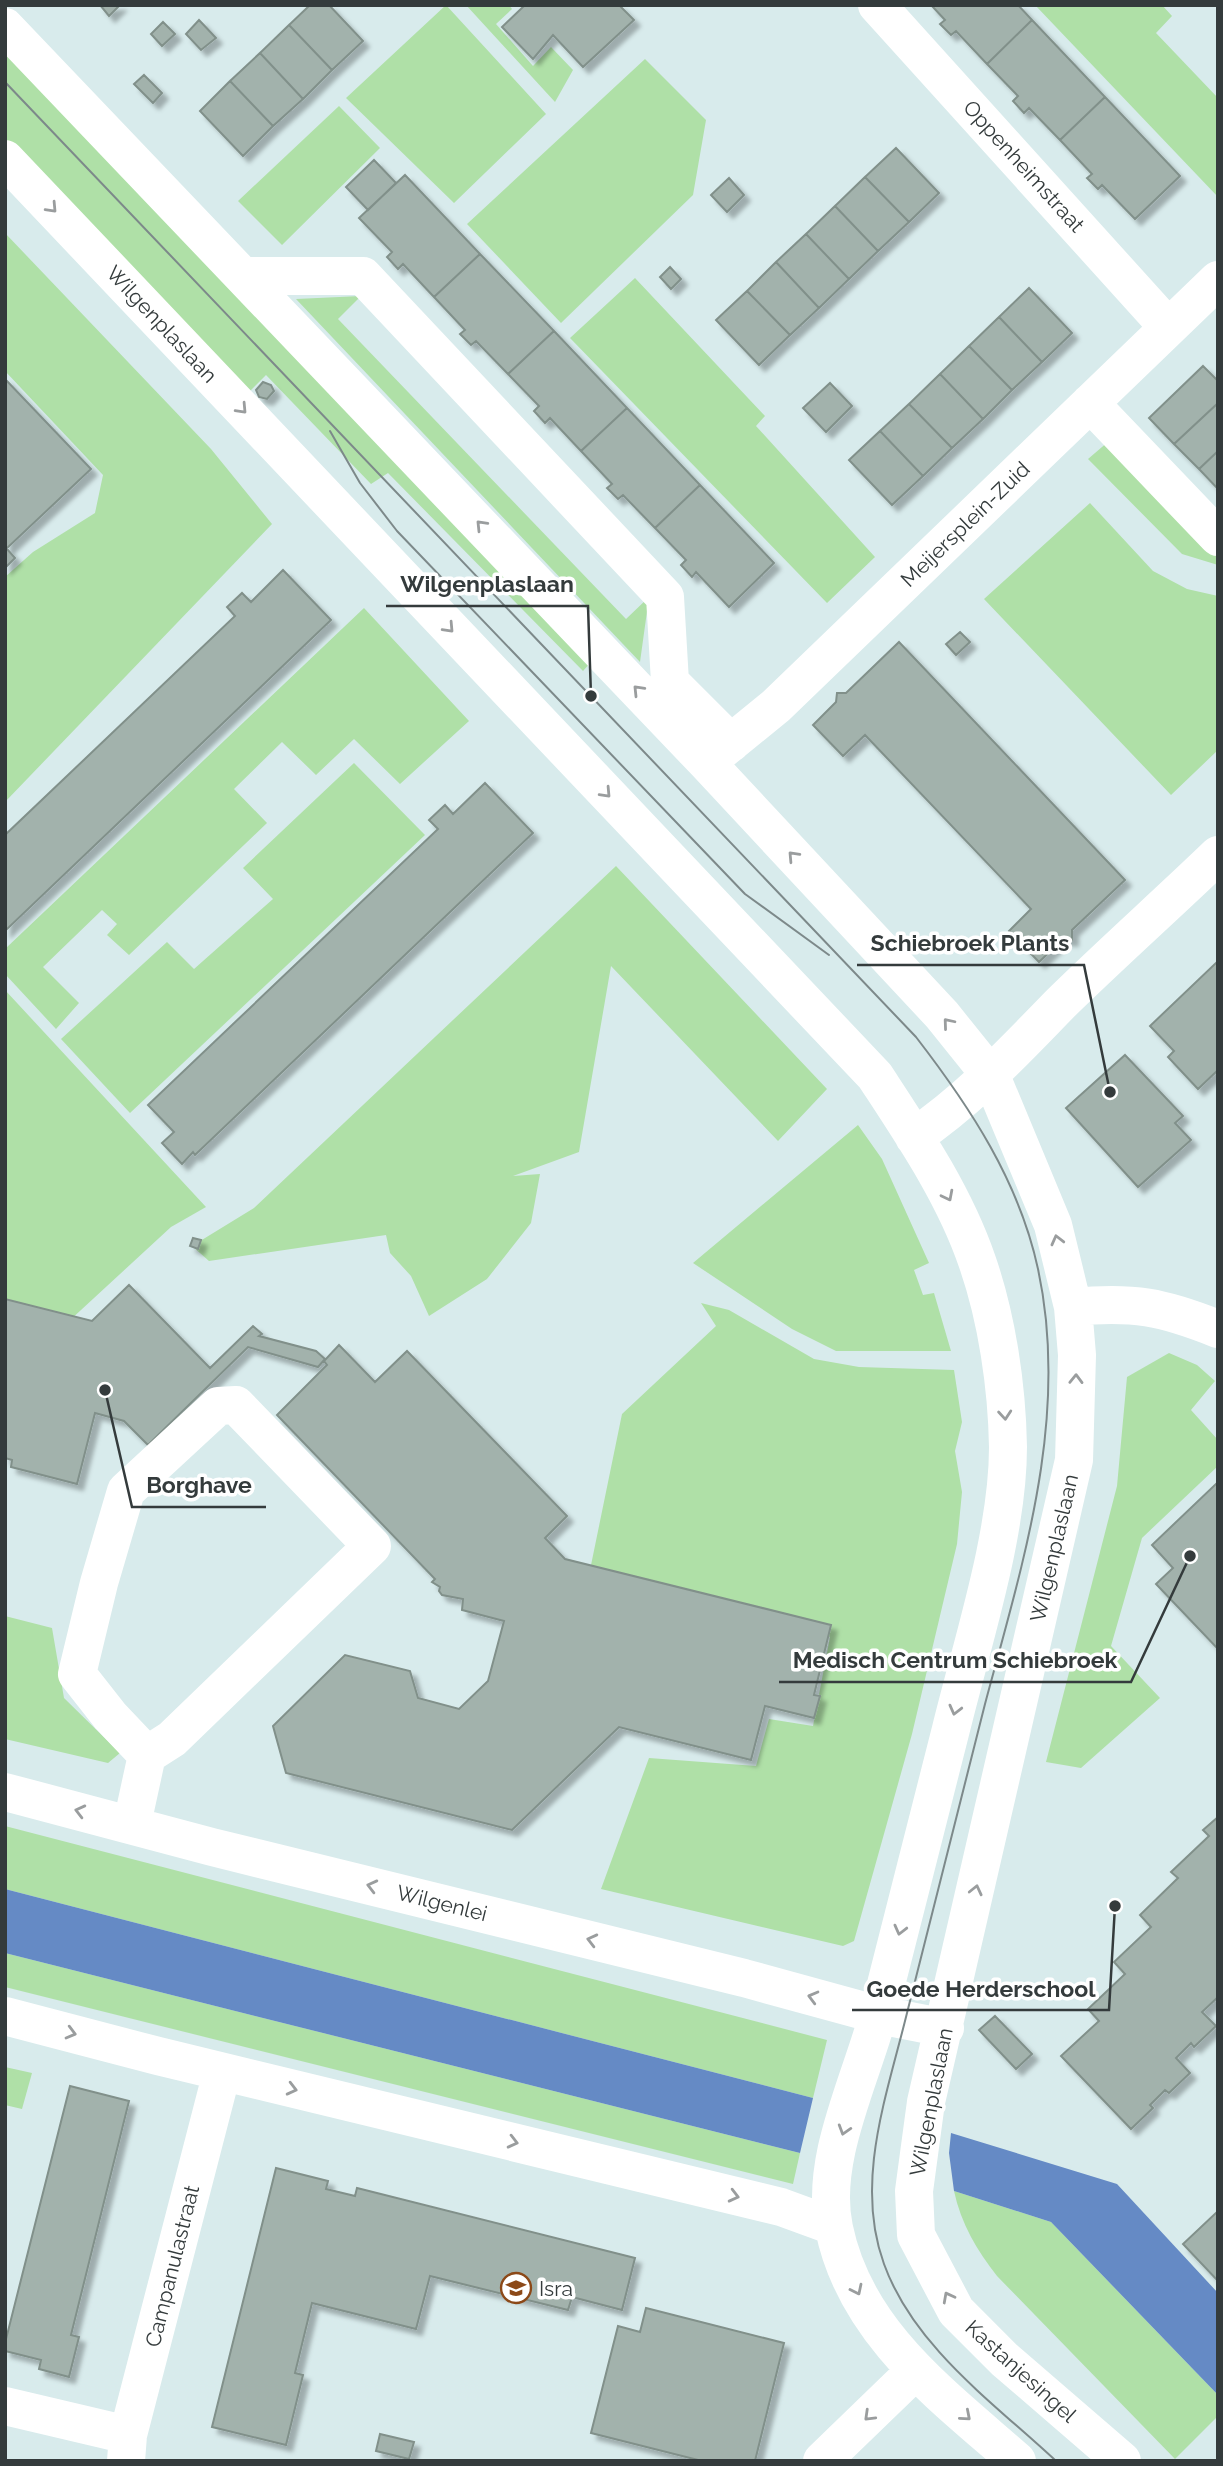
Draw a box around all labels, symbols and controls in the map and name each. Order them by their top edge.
street label: Oppenheimstraat [958,95,1090,237]
one-way arrow [44,200,57,213]
street label: Wilgenplaslaan [101,260,223,388]
one-way arrow [234,401,247,414]
street label: Meijersplein-Zuid [895,456,1035,592]
one-way arrow [477,520,490,533]
callout: Wilgenplaslaan [386,562,588,606]
text: Wilgenplaslaan [400,570,574,597]
one-way arrow [441,620,454,633]
one-way arrow [634,685,646,698]
one-way arrow [597,785,610,798]
one-way arrow [789,851,802,864]
callout: Schiebroek Plants [857,921,1084,965]
text: Schiebroek Plants [871,929,1069,956]
one-way arrow [944,1018,956,1031]
one-way arrow [940,1189,953,1202]
one-way arrow [1051,1234,1065,1246]
one-way arrow [1068,1373,1084,1384]
one-way arrow [997,1409,1012,1420]
callout: Borghave [132,1463,266,1507]
text: Borghave [146,1471,252,1498]
street label: Wilgenplaslaan [1025,1472,1083,1624]
callout: Medisch Centrum Schiebroek [779,1638,1131,1682]
text: Medisch Centrum Schiebroek [793,1646,1117,1673]
one-way arrow [949,1704,963,1716]
one-way arrow [74,1805,86,1819]
one-way arrow [366,1880,378,1894]
street label: Wilgenlei [394,1880,490,1926]
one-way arrow [967,1884,982,1896]
one-way arrow [894,1924,908,1936]
one-way arrow [587,1934,599,1949]
callout: Goede Herderschool [852,1966,1109,2010]
text: Goede Herderschool [867,1975,1096,2002]
one-way arrow [807,1990,819,2005]
one-way arrow [65,2025,77,2039]
street label: Wilgenplaslaan [904,2026,958,2178]
one-way arrow [286,2081,298,2095]
one-way arrow [837,2124,852,2136]
one-way arrow [507,2134,519,2148]
street label: Campanulastraat [140,2183,204,2349]
one-way arrow [728,2188,740,2202]
school or university icon: Isra [499,2271,533,2305]
place label: Isra [539,2276,573,2301]
one-way arrow [849,2283,863,2295]
one-way arrow [943,2292,956,2304]
street label: Kastanjesingel [960,2315,1082,2428]
one-way arrow [864,2408,877,2421]
one-way arrow [958,2408,971,2420]

